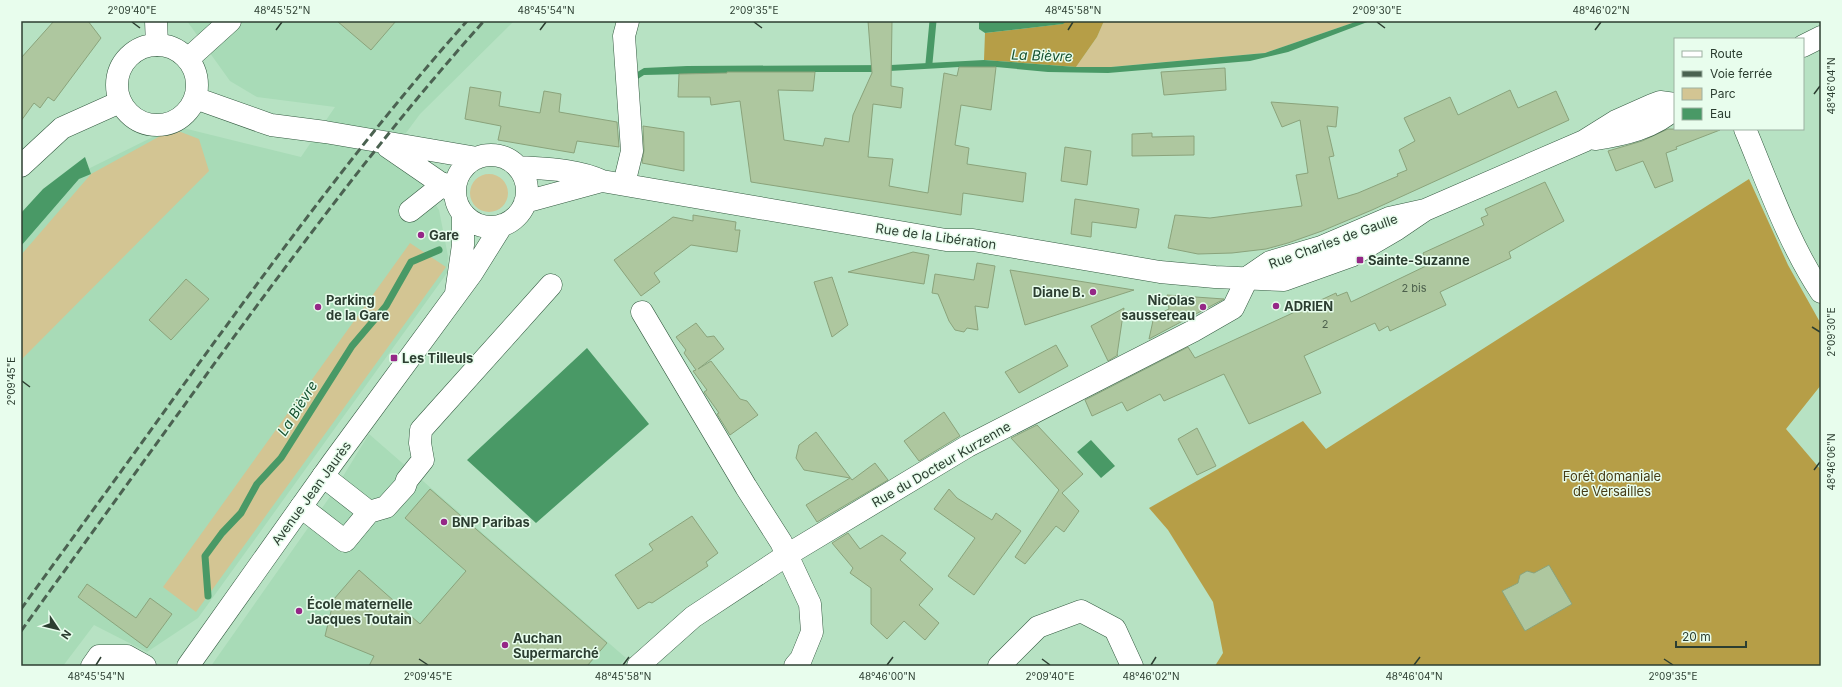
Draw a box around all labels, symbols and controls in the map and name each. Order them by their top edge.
text: 2°09'40"E [108,4,156,16]
text: 48°45'52"N [254,4,310,16]
text: 48°45'54"N [518,4,574,16]
text: 2°09'35"E [729,4,779,16]
text: 48°45'58"N [1045,4,1101,16]
text: 2°09'30"E [1352,4,1402,16]
text: 48°46'02"N [1573,4,1629,16]
legend [1674,38,1804,130]
water label: La Bièvre [1011,45,1073,65]
text: Route [1710,46,1743,61]
text: 48°46'04"N [1825,57,1837,115]
text: Voie ferrée [1710,66,1772,81]
text: Parc [1710,86,1736,101]
text: Eau [1710,106,1731,121]
street label: Rue Charles de Gaulle [1266,210,1400,272]
street label: Rue de la Libération [875,220,997,252]
place label: Gare [429,227,459,243]
marker: Gare [416,230,426,240]
place label: Sainte-Suzanne [1368,252,1470,268]
marker: Sainte-Suzanne [1355,255,1365,265]
house number: 2 bis [1401,281,1427,295]
place label: Diane B. [1033,284,1085,300]
marker: Diane B. [1088,287,1098,297]
place label: Parking de la Gare [326,292,389,323]
place label: Nicolas saussereau [1121,292,1195,323]
place label: ADRIEN [1284,298,1333,314]
marker: ADRIEN [1271,301,1281,311]
marker: Parking de la Gare [313,302,323,312]
marker: Nicolas saussereau [1198,302,1208,312]
text: 2°09'30"E [1825,307,1837,357]
house number: 2 [1322,317,1328,331]
place label: Les Tilleuls [402,350,473,366]
marker: Les Tilleuls [389,353,399,363]
text: 2°09'45"E [5,357,17,405]
water label: La Bièvre [273,377,321,439]
street label: Rue du Docteur Kurzenne [869,418,1013,510]
text: 48°46'06"N [1825,434,1837,490]
street label: Avenue Jean Jaurès [268,438,354,548]
park label: Forêt domaniale de Versailles [1563,468,1661,499]
place label: BNP Paribas [452,514,530,530]
marker: BNP Paribas [439,517,449,527]
place label: École maternelle Jacques Toutain [307,596,413,627]
marker: École maternelle Jacques Toutain [294,606,304,616]
north arrow [38,609,78,649]
scale bar [1676,623,1746,649]
text: N [58,627,74,642]
text: 20 m [1682,629,1711,644]
place label: Auchan Supermarché [513,630,599,661]
marker: Auchan Supermarché [500,640,510,650]
text: 48°45'54"N [68,670,124,682]
text: 2°09'45"E [404,670,452,682]
text: 48°45'58"N [595,670,651,682]
text: 48°46'00"N [858,670,916,682]
text: 2°09'40"E [1026,670,1074,682]
text: 48°46'02"N [1123,670,1179,682]
text: 48°46'04"N [1385,670,1443,682]
text: 2°09'35"E [1648,670,1698,682]

